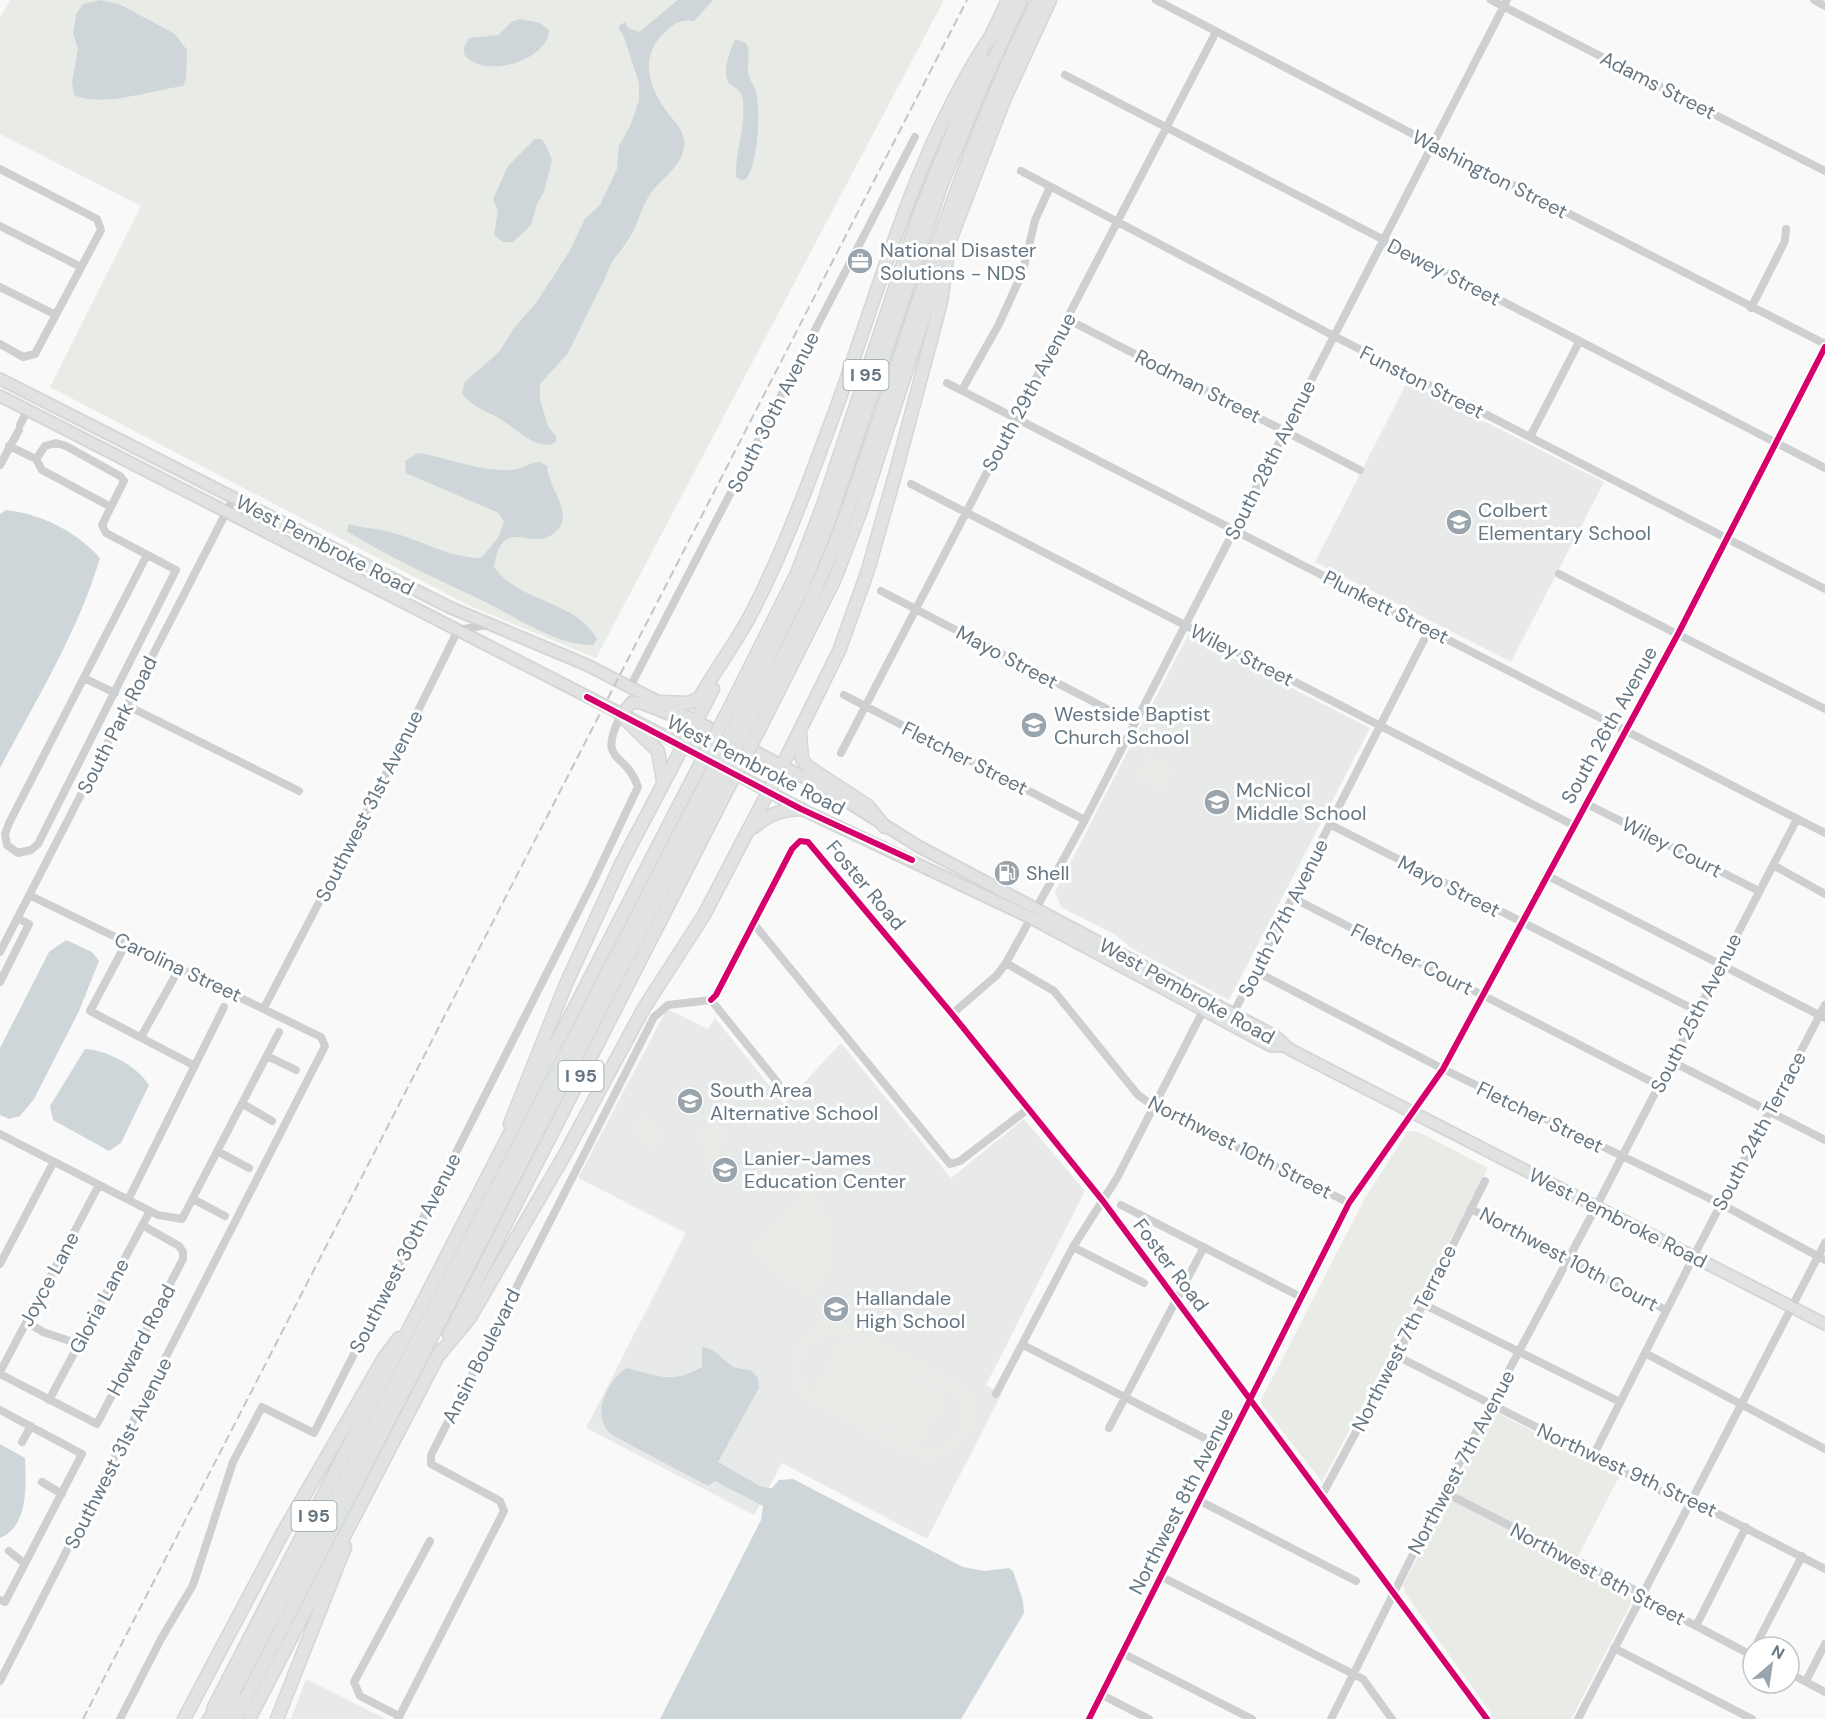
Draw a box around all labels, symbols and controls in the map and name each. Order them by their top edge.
street label: Adams Street [1596,45,1720,125]
street label: Washington Street [1408,124,1572,225]
street label: Dewey Street [1383,232,1505,312]
place label: National Disaster Solutions - NDS [880,237,1036,286]
office icon: National Disaster Solutions - NDS [845,246,875,276]
street label: South 29th Avenue [976,308,1082,476]
street label: South 30th Avenue [721,327,825,497]
street label: Funston Street [1355,340,1489,425]
street label: Rodman Street [1131,343,1265,429]
road number: I 95 [844,360,888,390]
street label: South 28th Avenue [1219,376,1321,544]
street label: West Pembroke Road [231,489,419,601]
place label: Colbert Elementary School [1478,497,1651,546]
school or university icon: Colbert Elementary School [1444,507,1474,537]
street label: Plunkett Street [1319,564,1453,650]
street label: Wiley Street [1186,618,1298,692]
street label: Mayo Street [952,619,1062,695]
street label: South 26th Avenue [1555,642,1663,808]
street label: South Park Road [71,652,163,798]
place label: Westside Baptist Church School [1054,701,1210,750]
street label: Southwest 31st Avenue [309,706,429,906]
street label: West Pembroke Road [662,709,850,821]
school or university icon: Westside Baptist Church School [1019,710,1049,740]
street label: Fletcher Street [898,715,1032,801]
place label: McNicol Middle School [1236,777,1367,826]
school or university icon: McNicol Middle School [1202,787,1232,817]
street label: Wiley Court [1618,811,1727,883]
street label: Foster Road [821,835,911,935]
street label: South 27th Avenue [1232,835,1334,1001]
street label: Mayo Street [1393,849,1505,923]
fuel station icon: Shell [992,858,1022,888]
place label: Shell [1026,860,1069,886]
street label: Fletcher Court [1347,917,1478,1001]
street label: Carolina Street [110,926,246,1008]
street label: South 25th Avenue [1644,929,1748,1097]
street label: West Pembroke Road [1095,932,1279,1050]
street label: South 24th Terrace [1706,1047,1812,1215]
road number: I 95 [558,1061,604,1091]
street label: Fletcher Street [1473,1075,1608,1159]
place label: South Area Alternative School [710,1077,878,1126]
school or university icon: South Area Alternative School [675,1086,705,1116]
street label: Northwest 10th Street [1144,1089,1336,1205]
place label: Lanier-James Education Center [744,1145,906,1194]
street label: Southwest 30th Avenue [343,1148,467,1358]
school or university icon: Lanier-James Education Center [710,1155,740,1185]
street label: West Pembroke Road [1524,1162,1712,1274]
street label: Northwest 10th Court [1475,1201,1663,1317]
street label: Foster Road [1128,1213,1214,1317]
street label: Joyce Lane [13,1227,85,1331]
street label: Northwest 7th Terrace [1346,1240,1462,1436]
street label: Gloria Lane [63,1254,135,1358]
street label: Howard Road [101,1280,181,1400]
street label: Ansin Boulevard [436,1284,526,1428]
place label: Hallandale High School [856,1285,965,1334]
school or university icon: Hallandale High School [821,1294,851,1324]
street label: Southwest 31st Avenue [58,1353,178,1553]
street label: Northwest 7th Avenue [1401,1366,1521,1558]
street label: Northwest 8th Avenue [1123,1403,1239,1599]
street label: Northwest 9th Street [1533,1417,1721,1523]
road number: I 95 [292,1501,336,1531]
street label: Northwest 8th Street [1506,1517,1690,1631]
north arrow [1741,1635,1801,1695]
text: N [1768,1640,1788,1664]

